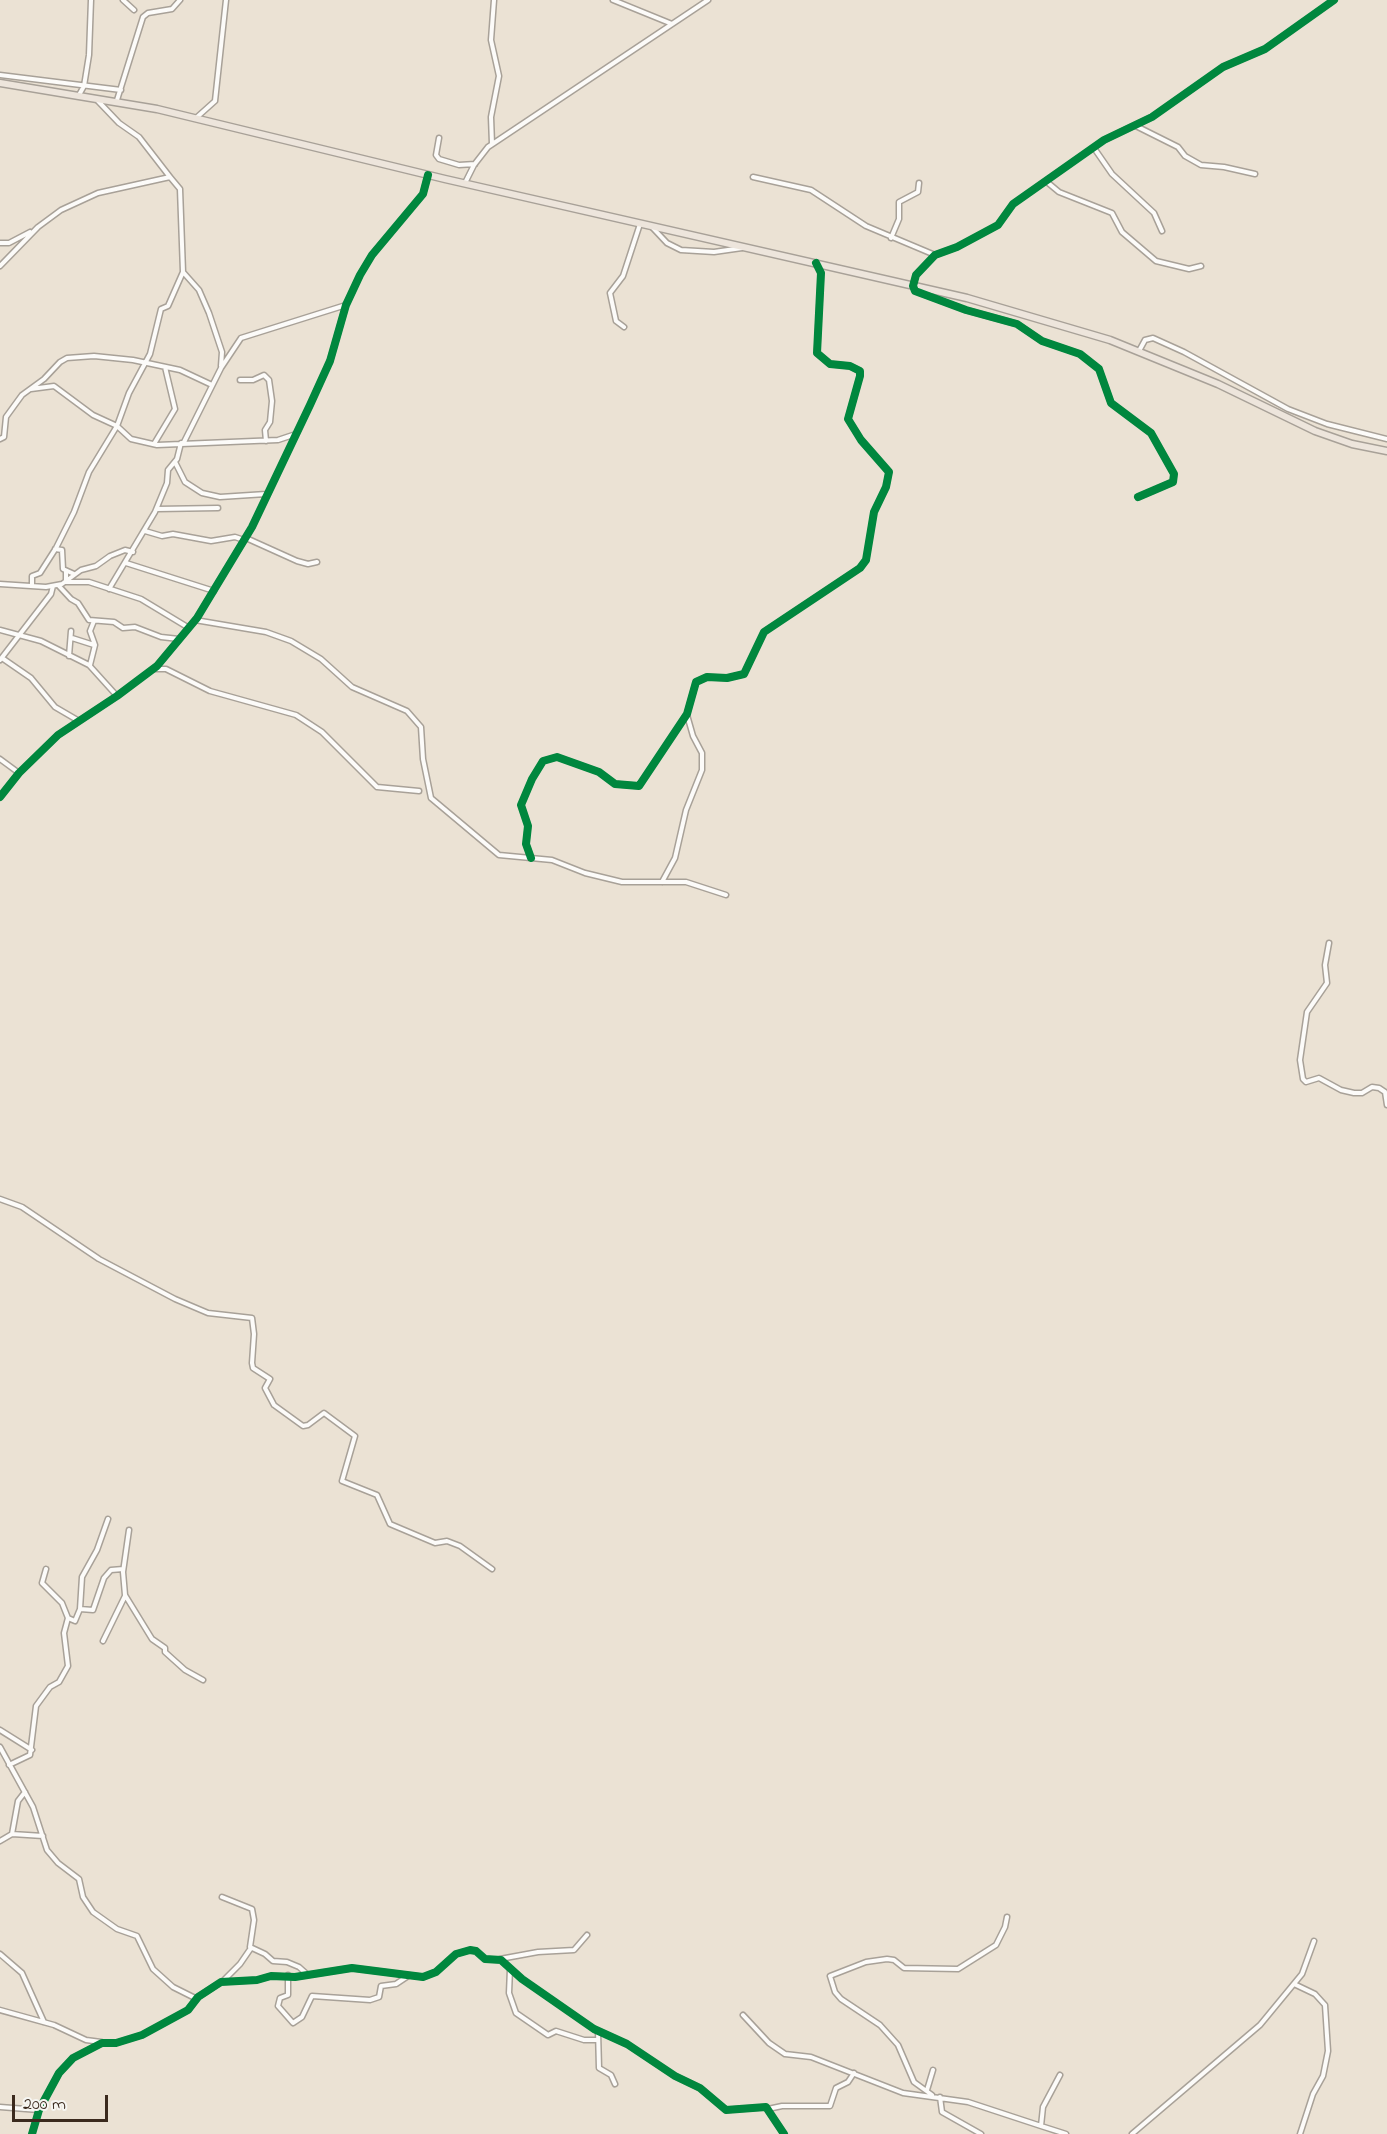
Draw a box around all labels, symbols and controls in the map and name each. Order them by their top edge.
scale bar [15,2083,111,2121]
text: 200 m [23,2092,66,2118]

